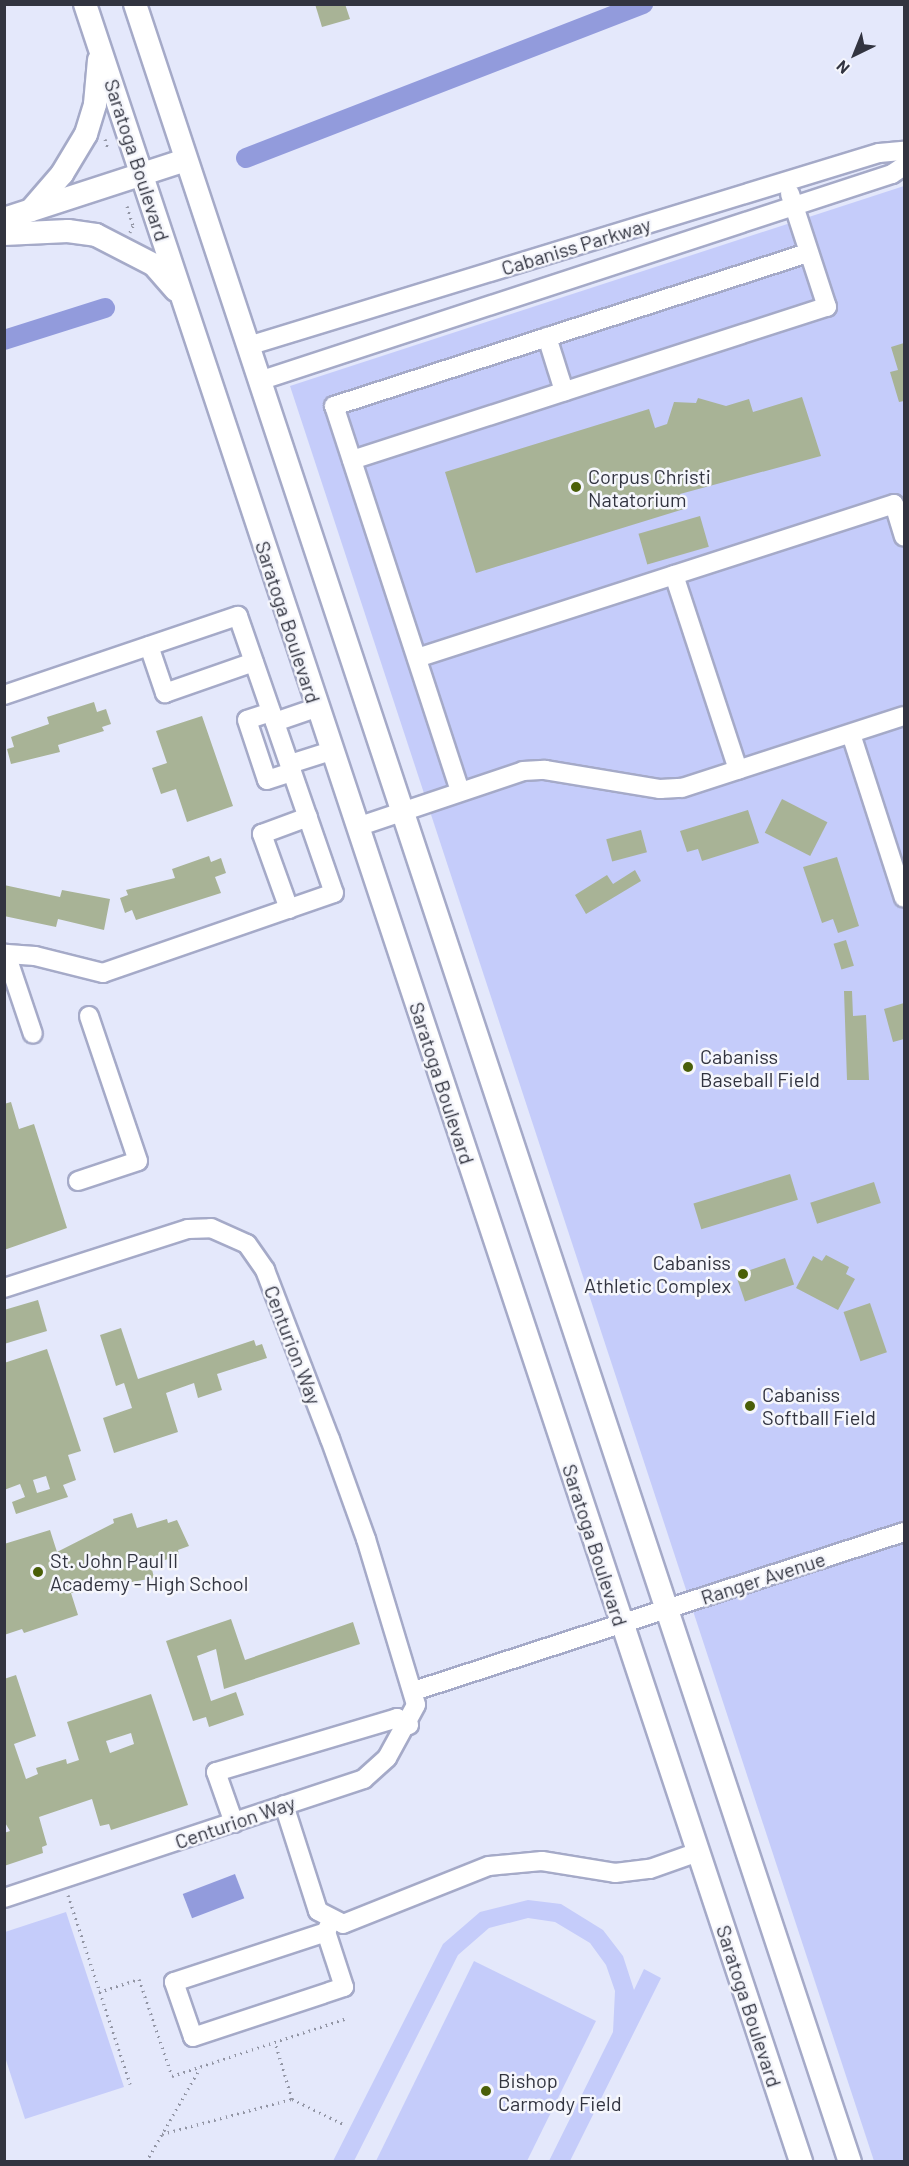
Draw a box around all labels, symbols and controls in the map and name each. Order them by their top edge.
north arrow [825,24,885,84]
text: N [832,57,853,78]
street label: Saratoga Boulevard [100,76,174,244]
street label: Cabaniss Parkway [498,212,654,280]
place label: Corpus Christi Natatorium [588,464,711,511]
marker: Corpus Christi Natatorium [569,480,583,494]
street label: Saratoga Boulevard [251,538,325,706]
street label: Saratoga Boulevard [405,999,479,1167]
place label: Cabaniss Baseball Field [700,1044,820,1091]
marker: Cabaniss Baseball Field [681,1060,695,1074]
place label: Cabaniss Athletic Complex [584,1250,731,1297]
marker: Cabaniss Athletic Complex [736,1267,750,1281]
street label: Centurion Way [259,1282,327,1408]
place label: Cabaniss Softball Field [762,1382,876,1429]
marker: Cabaniss Softball Field [743,1399,757,1413]
street label: Saratoga Boulevard [558,1461,632,1629]
street label: Ranger Avenue [698,1547,828,1609]
place label: St. John Paul II Academy - High School [50,1548,248,1595]
marker: St. John Paul II Academy - High School [31,1565,45,1579]
street label: Centurion Way [172,1790,298,1854]
street label: Saratoga Boulevard [712,1922,786,2090]
place label: Bishop Carmody Field [498,2068,622,2115]
marker: Bishop Carmody Field [479,2084,493,2098]

